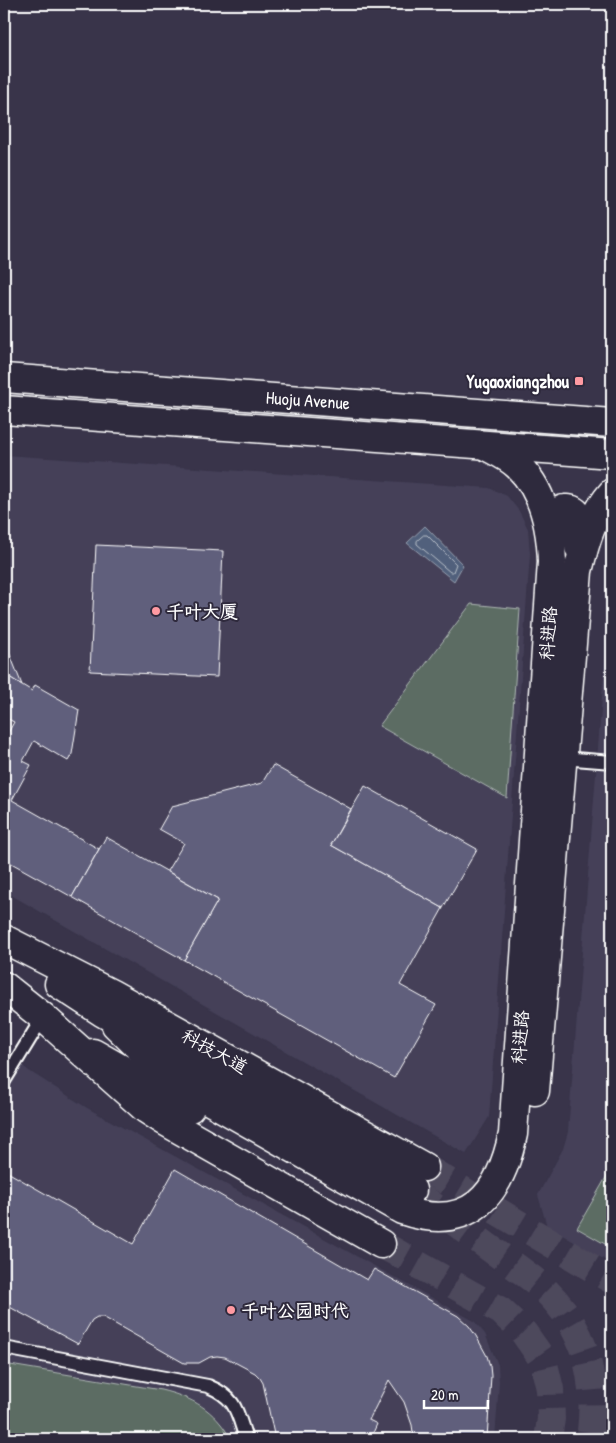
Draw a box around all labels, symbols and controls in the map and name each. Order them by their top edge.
place label: Yugaoxiangzhou [467,369,570,395]
marker: Yugaoxiangzhou [573,375,585,387]
street label: Huoju Avenue [265,385,351,415]
place label: 千叶大厦 [166,599,238,624]
marker: 千叶大厦 [150,605,162,617]
street label: 科进路 [534,605,562,661]
street label: 科进路 [506,1009,534,1065]
street label: 科技大道 [177,1023,253,1079]
place label: 千叶公园时代 [241,1298,349,1323]
marker: 千叶公园时代 [225,1304,237,1316]
scale bar [424,1378,487,1410]
text: 20 m [431,1384,458,1405]

